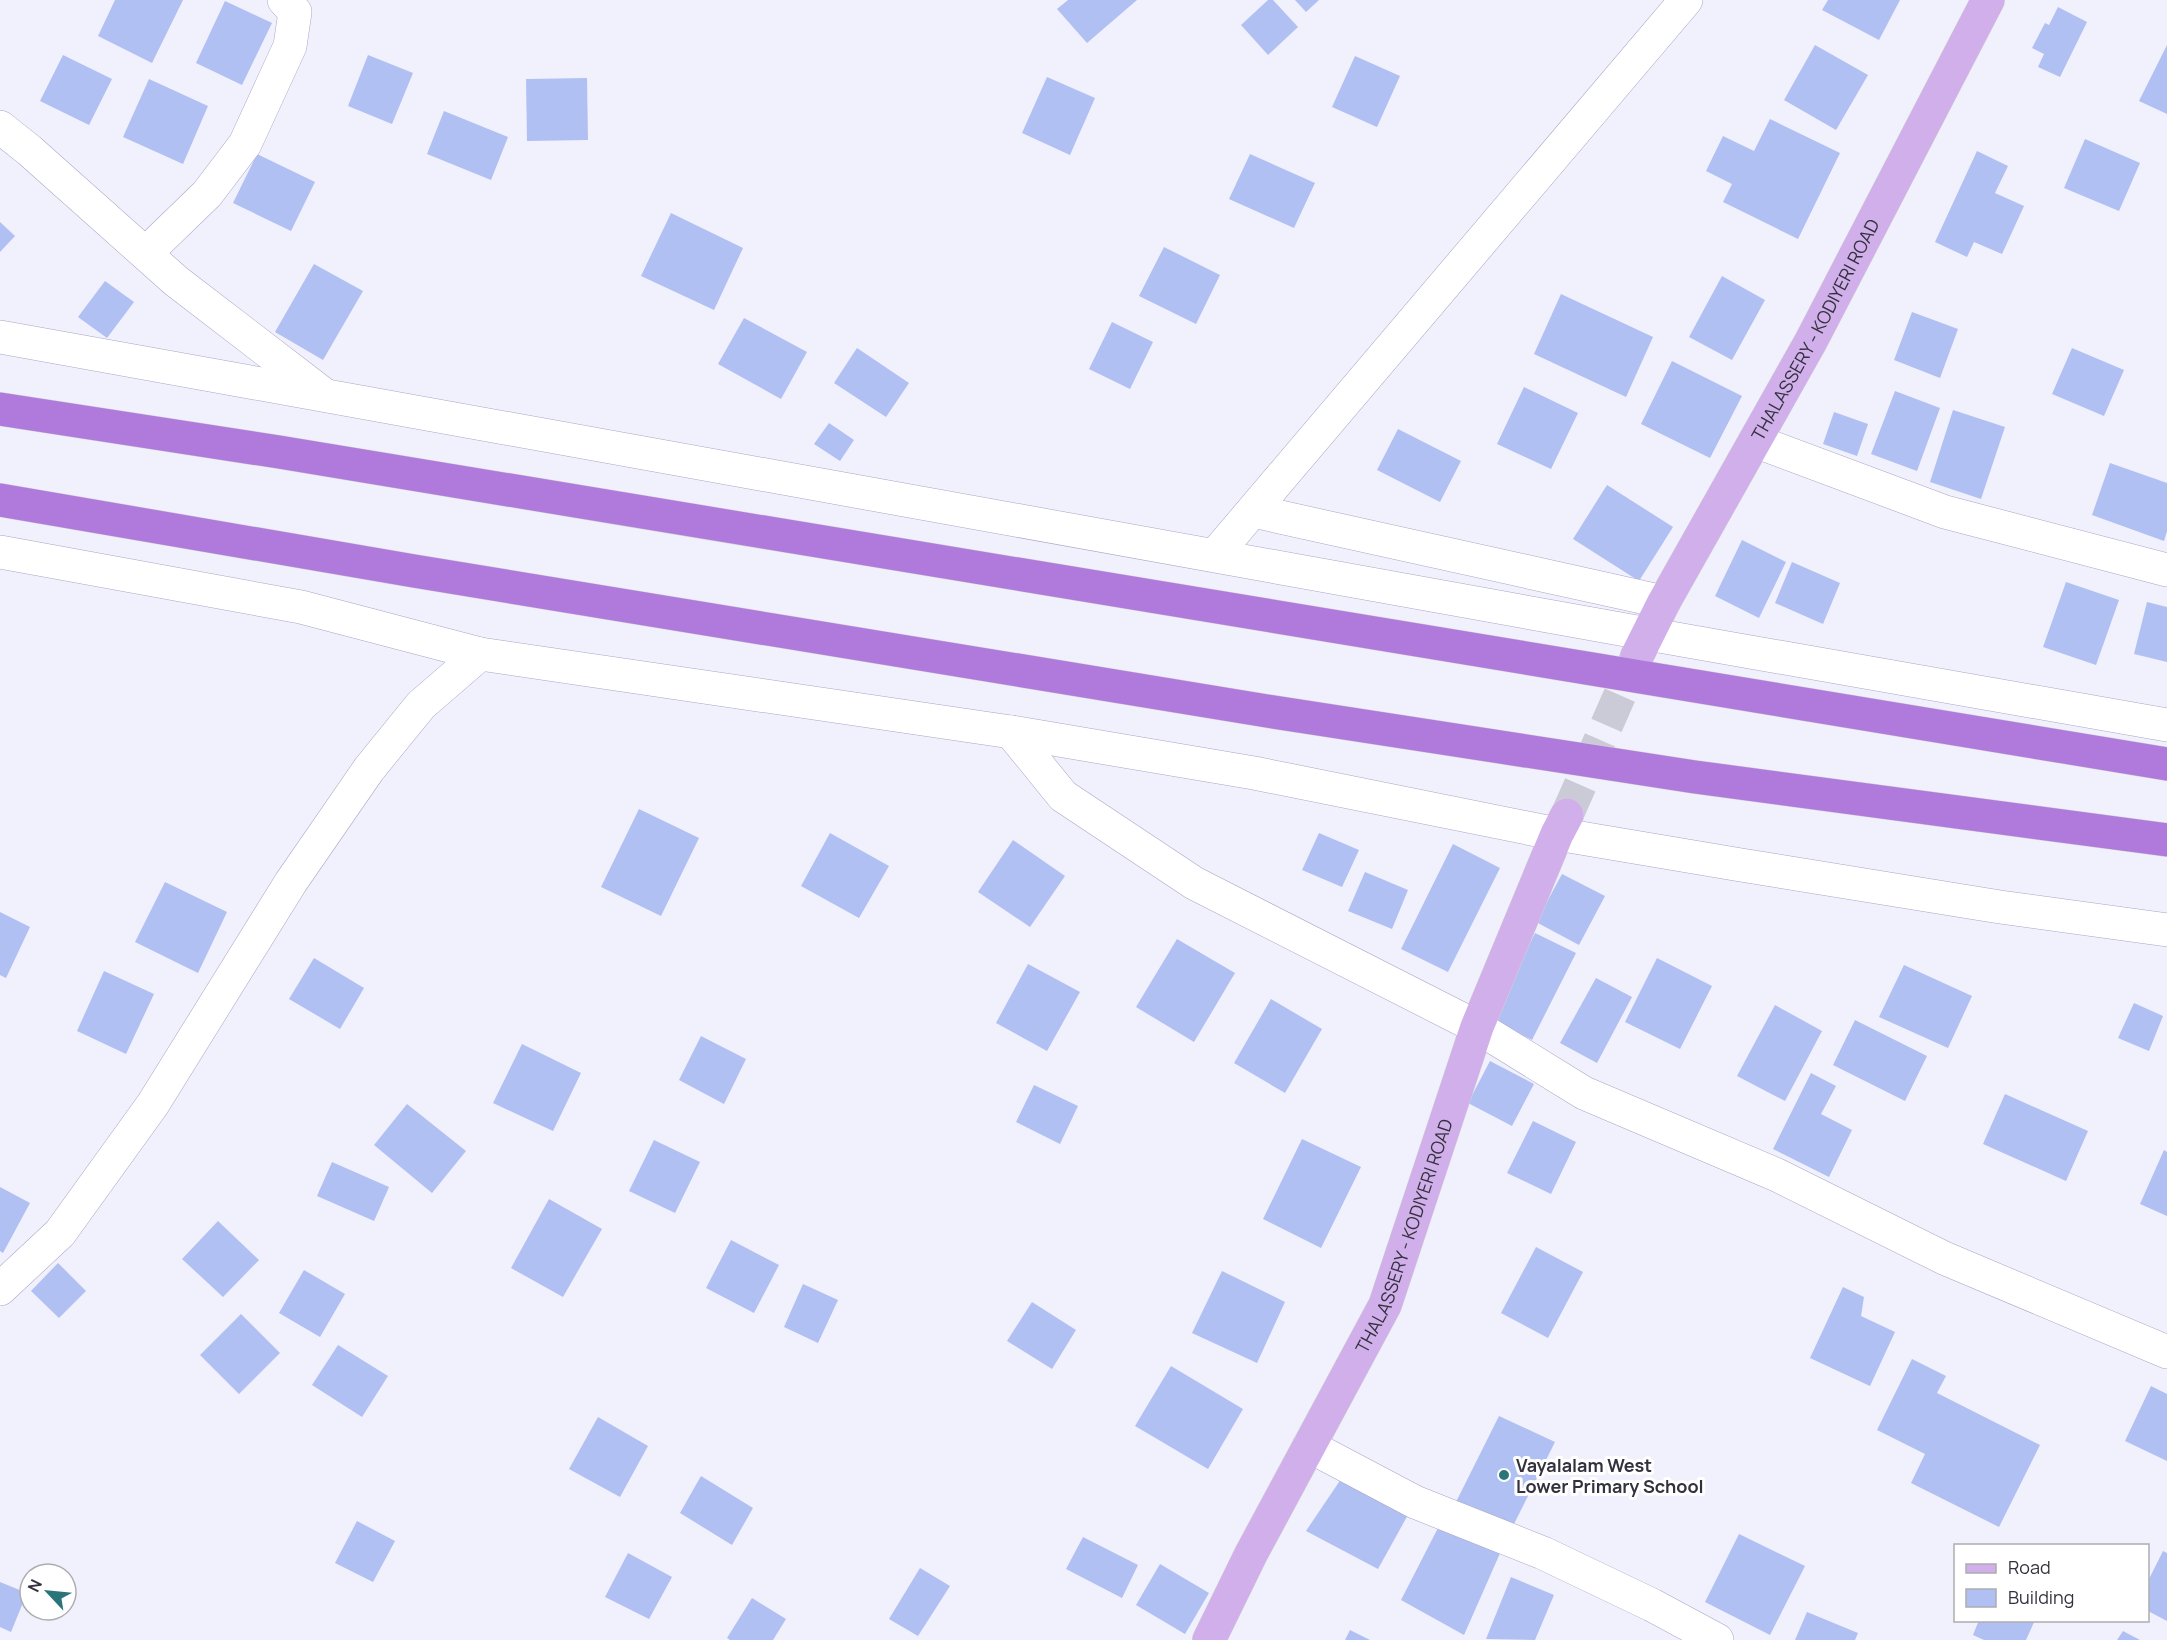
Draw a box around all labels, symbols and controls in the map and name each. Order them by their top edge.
street label: THALASSERY - KODIYERI ROAD [1746,215,1884,445]
street label: THALASSERY - KODIYERI ROAD [1349,1115,1458,1357]
place label: Vayalalam West Lower Primary School [1516,1453,1704,1498]
marker: Vayalalam West Lower Primary School [1497,1468,1511,1482]
legend [1954,1544,2149,1622]
text: Road [2008,1555,2051,1579]
north arrow [18,1562,78,1622]
text: N [22,1575,47,1595]
text: Building [2008,1585,2074,1609]

